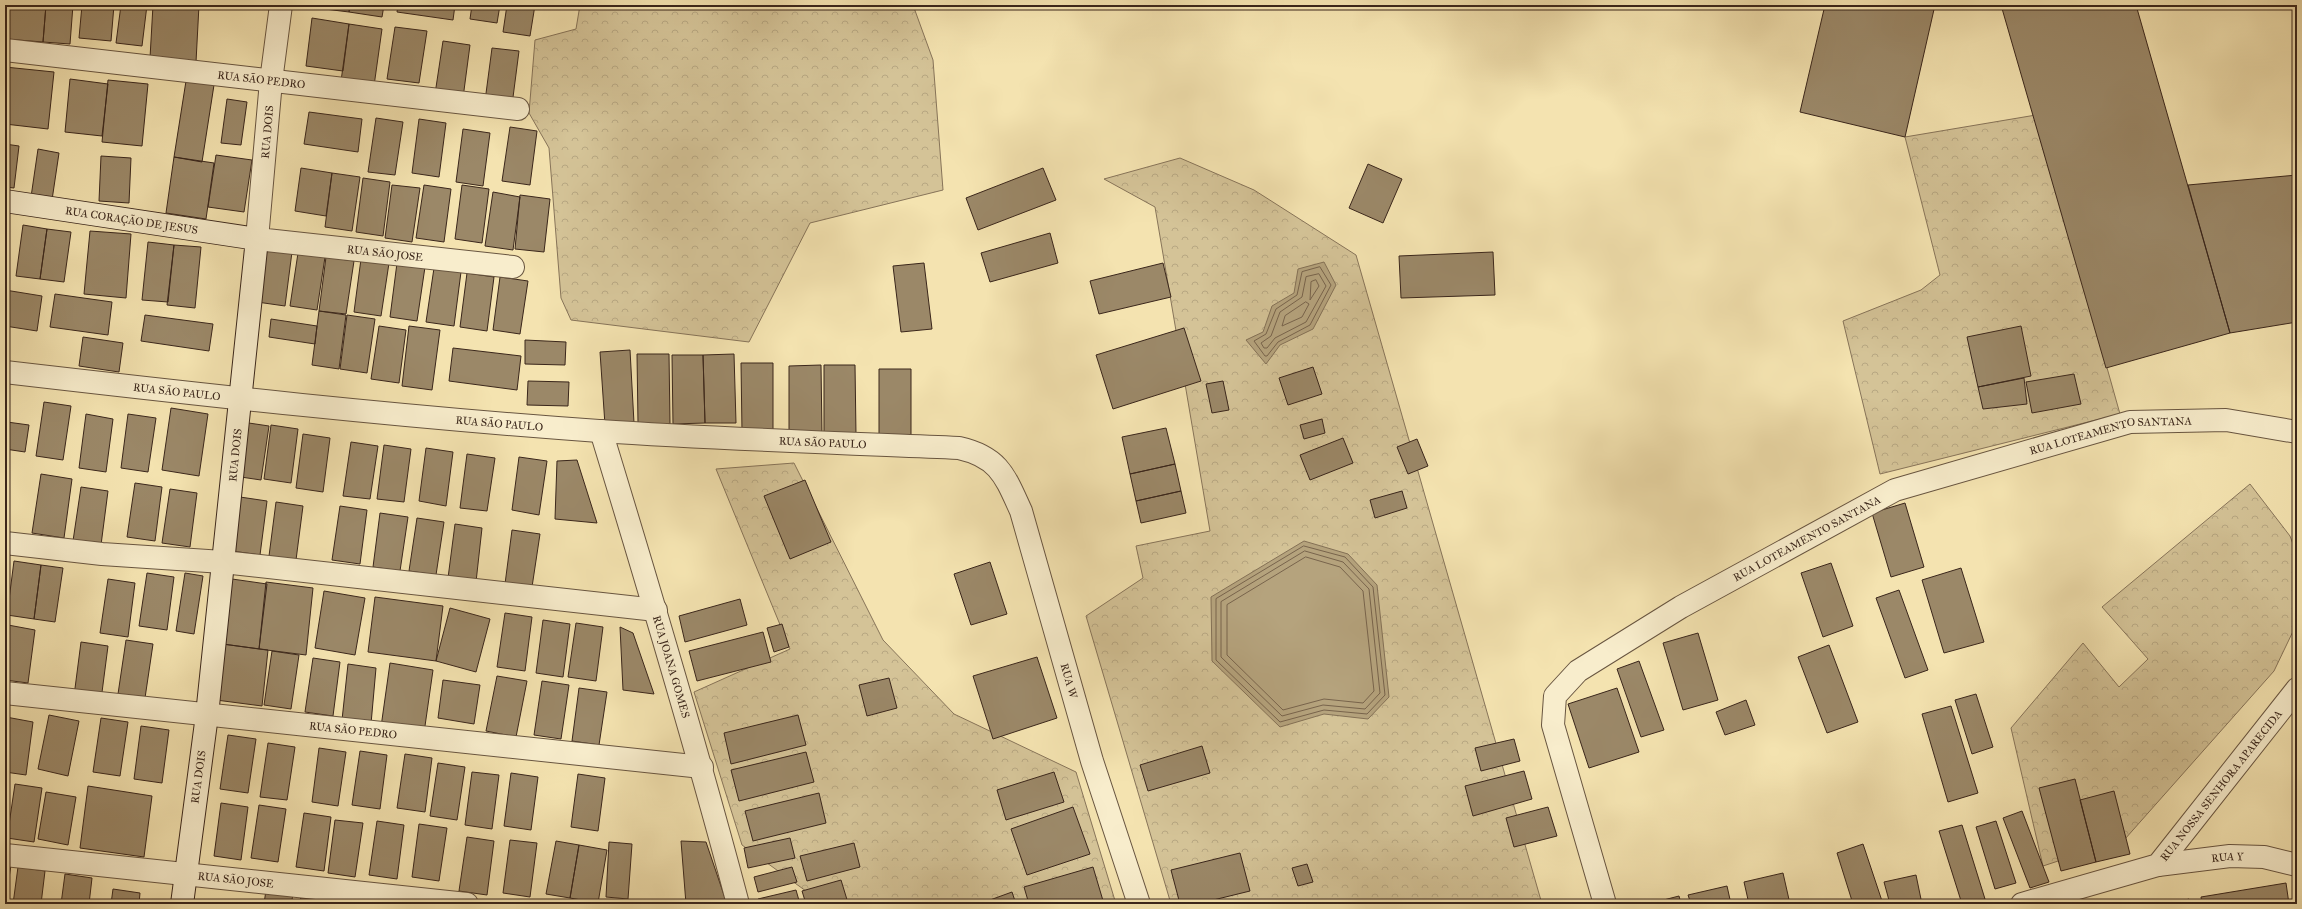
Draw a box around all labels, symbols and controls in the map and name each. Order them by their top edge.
street label: RUA SÃO PEDRO [217,68,306,91]
street label: RUA DOIS [259,105,276,159]
street label: RUA CORAÇÃO DE JESUS [64,204,199,237]
street label: RUA SÃO JOSE [346,243,424,264]
street label: RUA SÃO PAULO [132,381,221,403]
street label: RUA SÃO PAULO [455,414,544,434]
street label: RUA LOTEAMENTO SANTANA [2028,415,2193,458]
street label: RUA DOIS [226,428,245,482]
street label: RUA SÃO PAULO [779,435,867,451]
street label: RUA LOTEAMENTO SANTANA [1731,493,1884,584]
street label: RUA JOANA GOMES [650,614,692,720]
street label: RUA W [1058,662,1080,700]
street label: RUA NOSSA SENHORA APARECIDA [2158,707,2285,864]
street label: RUA SÃO PEDRO [308,719,398,742]
street label: RUA DOIS [188,750,209,804]
street label: RUA Y [2211,850,2245,865]
street label: RUA SÃO JOSE [197,869,275,890]

